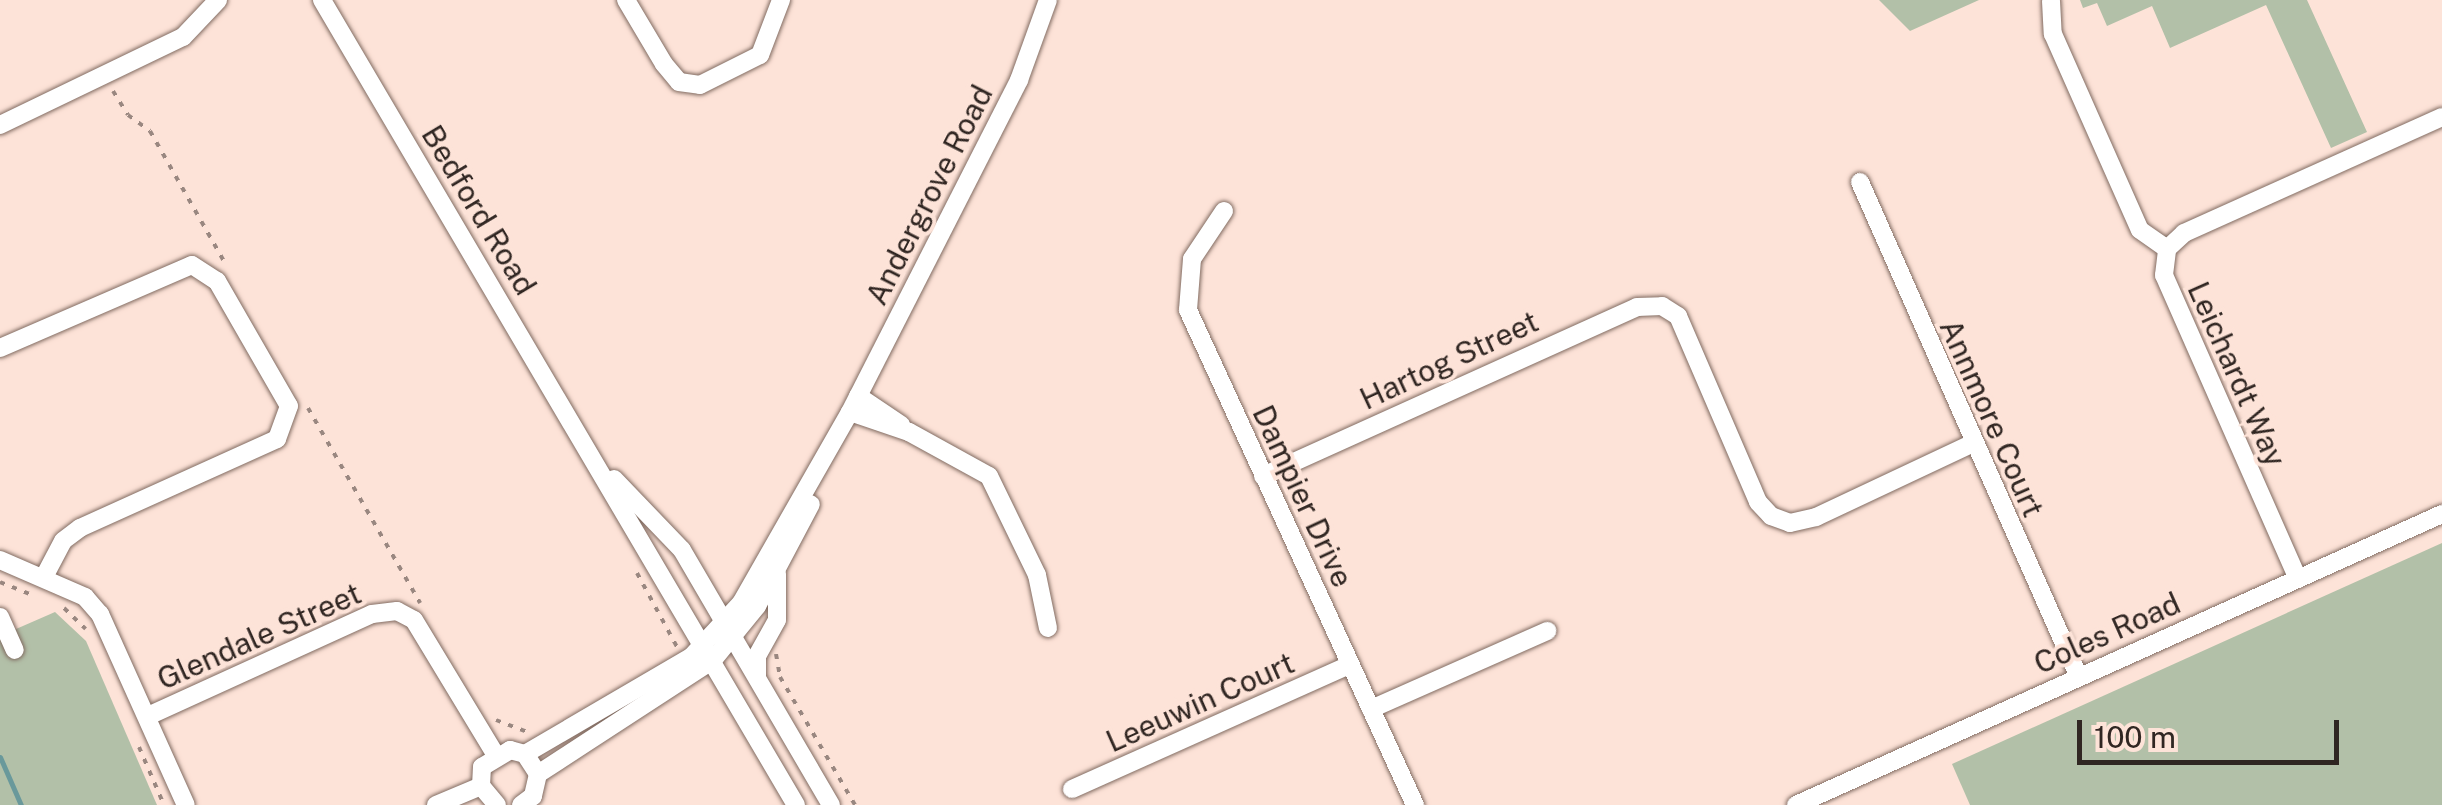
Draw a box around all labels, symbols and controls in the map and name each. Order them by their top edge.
street label: Andergrove Road [858,79,1000,311]
street label: Bedford Road [414,119,544,301]
street label: Leichardt Way [2180,276,2294,472]
street label: Hartog Street [1354,303,1544,417]
street label: Annmore Court [1932,314,2052,522]
street label: Dampier Drive [1245,399,1361,593]
street label: Glendale Street [151,575,367,697]
street label: Coles Road [2028,585,2186,681]
street label: Leeuwin Court [1101,645,1299,759]
scale bar [2082,700,2344,762]
text: 100 m [2094,719,2176,755]

